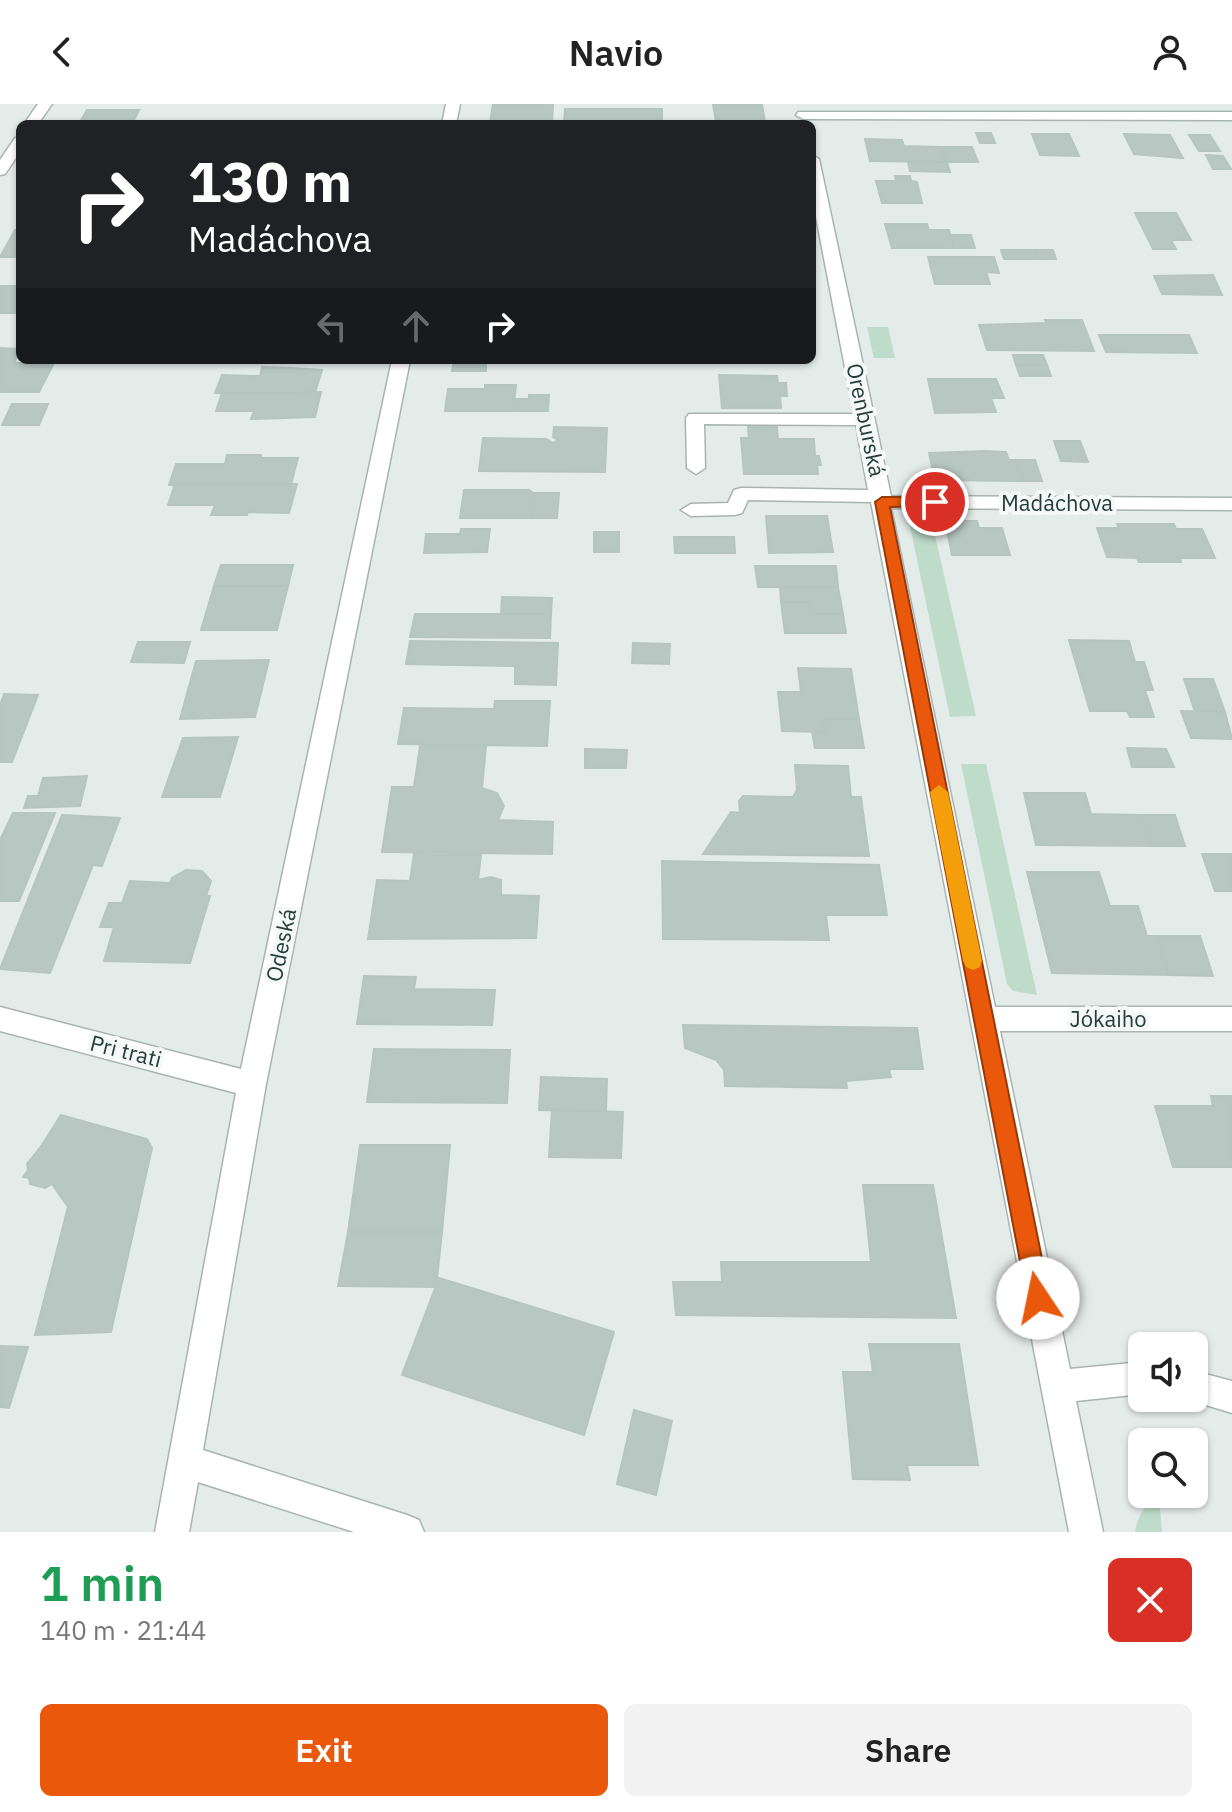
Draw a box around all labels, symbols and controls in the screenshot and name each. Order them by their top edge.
text: Navio [569,29,663,76]
icon: back [40,30,84,74]
icon: person [1148,30,1192,74]
text: 130 m [188,145,352,217]
icon: right [56,152,160,256]
text: Madáchova [188,215,372,262]
icon: left [310,304,354,348]
icon: ahead [394,304,438,348]
icon: right [478,304,522,348]
street label: Orenburská [840,360,893,480]
pin [901,468,969,536]
icon: arrive [913,480,957,524]
street label: Madáchova [1001,488,1113,517]
street label: Odeská [259,905,302,984]
street label: Jókaiho [1069,1004,1147,1033]
street label: Pri trati [87,1028,165,1073]
position arrow [996,1256,1080,1340]
map controls [1128,1332,1208,1508]
button: sound [1128,1332,1208,1412]
button: search [1128,1428,1208,1508]
text: 1 min [40,1552,164,1614]
button: close [1108,1558,1192,1642]
text: 140 m · 21:44 [40,1613,206,1647]
button: Exit [40,1704,608,1796]
button: Share [624,1704,1192,1796]

